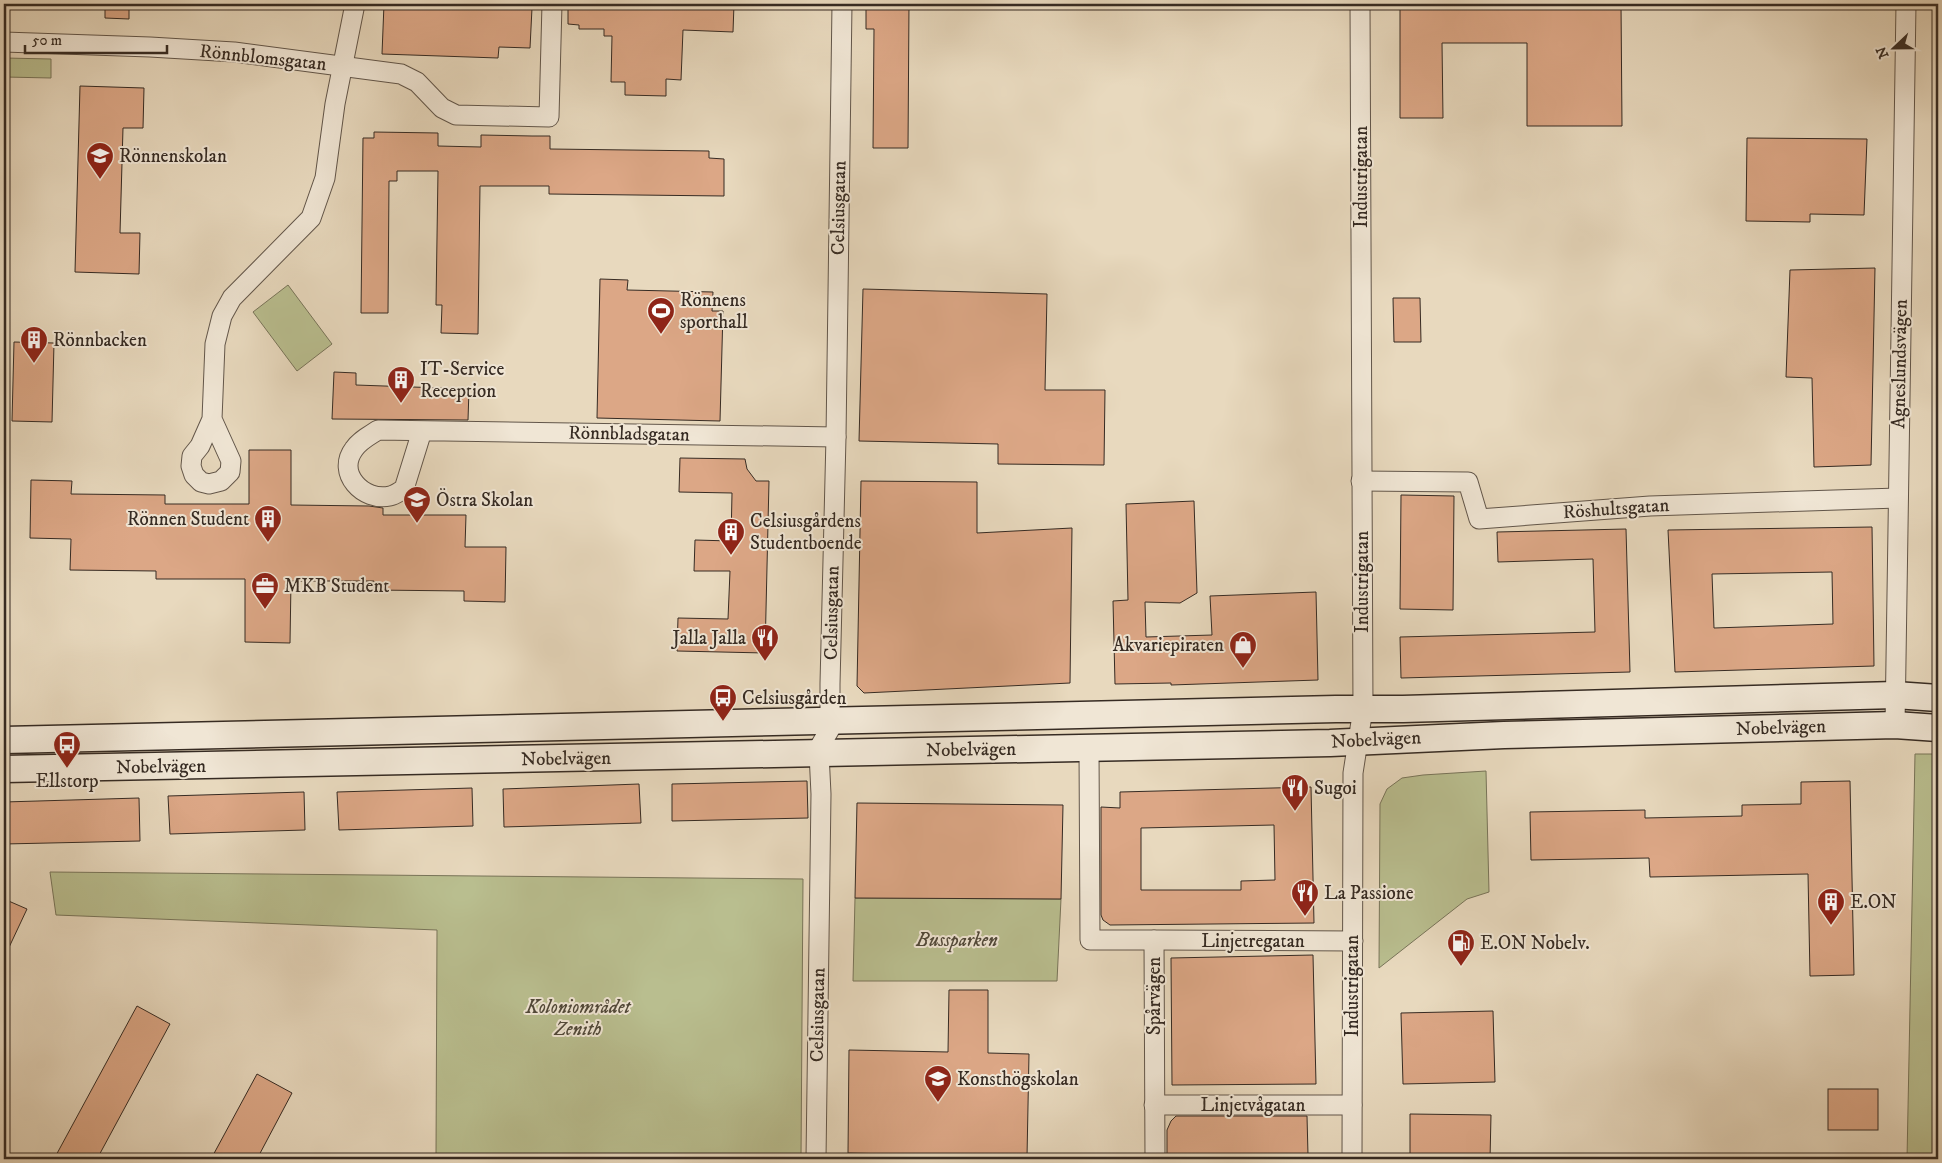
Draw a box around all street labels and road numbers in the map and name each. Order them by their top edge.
street label: Rönnblomsgatan [198,40,328,76]
street label: Industrigatan [1350,126,1373,228]
street label: Celsiusgatan [827,161,851,255]
street label: Agneslundsvägen [1887,299,1913,429]
street label: Rönnbladsgatan [568,421,690,447]
street label: Röshultsgatan [1562,494,1670,524]
street label: Industrigatan [1351,531,1374,633]
street label: Celsiusgatan [820,566,844,660]
street label: Nobelvägen [1736,715,1827,741]
street label: Nobelvägen [1330,726,1422,754]
street label: Nobelvägen [926,738,1016,762]
street label: Nobelvägen [521,747,611,771]
street label: Nobelvägen [116,755,206,779]
street label: Linjetregatan [1201,930,1305,953]
street label: Industrigatan [1341,935,1364,1037]
street label: Spårvägen [1143,957,1166,1035]
street label: Celsiusgatan [806,968,830,1062]
street label: Linjetvågatan [1201,1094,1306,1117]

